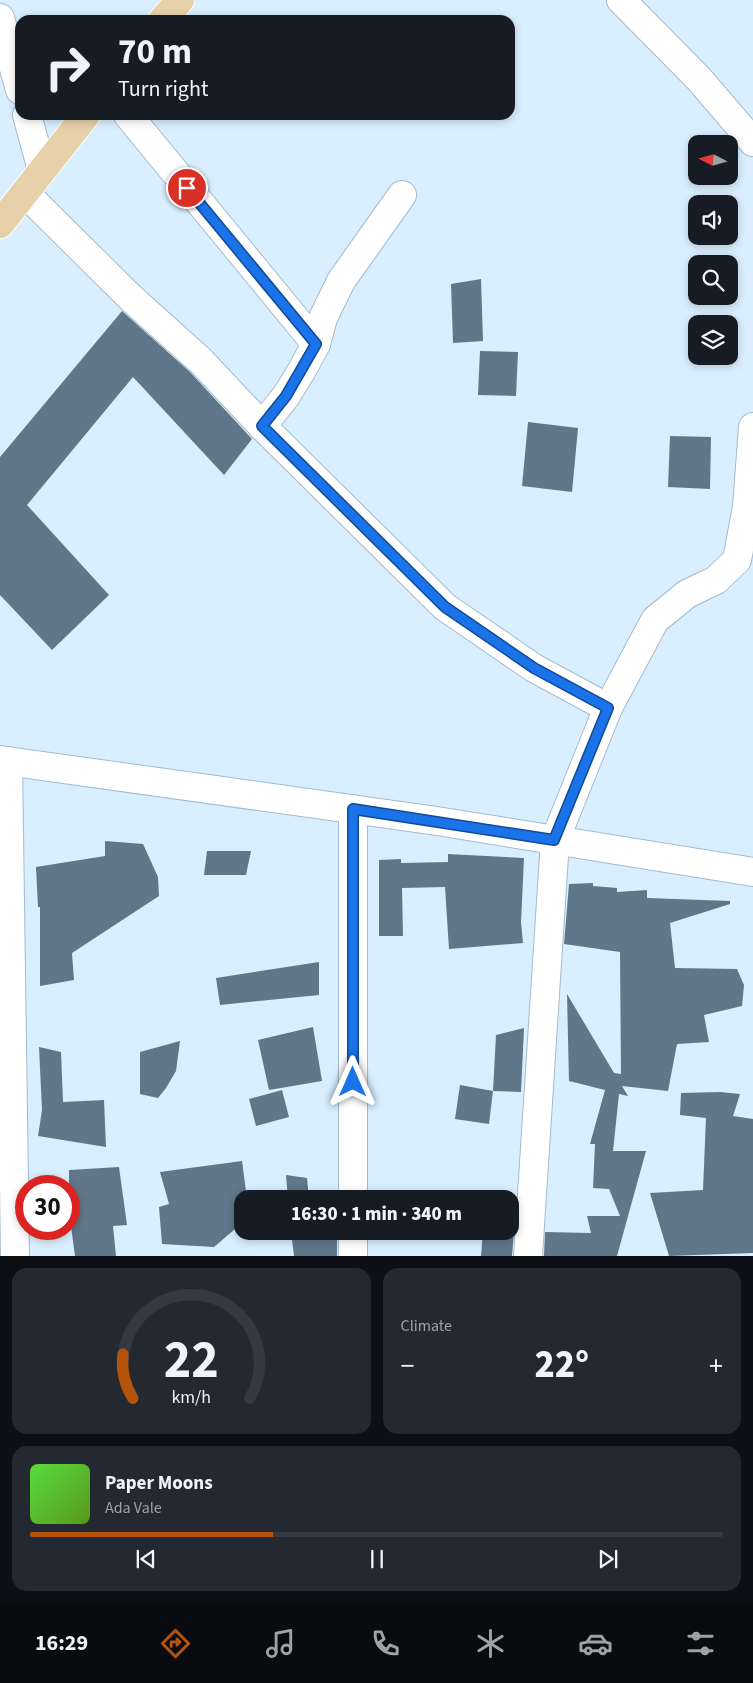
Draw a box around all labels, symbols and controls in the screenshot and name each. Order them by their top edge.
text: 70 m [118,27,192,77]
icon: right [35,35,100,100]
text: Turn right [118,73,208,105]
north arrow [688,135,738,185]
map controls [688,135,738,365]
pin [166,167,208,209]
icon: arrive [173,174,201,202]
button: sound [688,195,738,245]
button: search [688,255,738,305]
button: layers [688,315,738,365]
position arrow [326,1055,378,1107]
speed limit sign: 30 [15,1175,80,1240]
text: 16:30 · 1 min · 340 m [291,1201,462,1228]
text: Climate [401,1315,452,1337]
text: 22 [164,1324,219,1398]
text: 22° [534,1338,589,1392]
text: − [401,1346,414,1386]
text: + [709,1346,723,1386]
text: km/h [171,1385,211,1410]
text: Paper Moons [105,1470,213,1497]
text: Ada Vale [105,1497,162,1519]
icon: previous [132,1545,160,1573]
icon: pause [363,1545,391,1573]
icon: next [594,1545,622,1573]
icon: directions [158,1626,193,1661]
icon: music [263,1626,298,1661]
icon: phone [368,1626,403,1661]
icon: climate [473,1626,508,1661]
icon: car [578,1626,613,1661]
icon: filters [683,1626,718,1661]
text: 16:29 [35,1627,88,1659]

